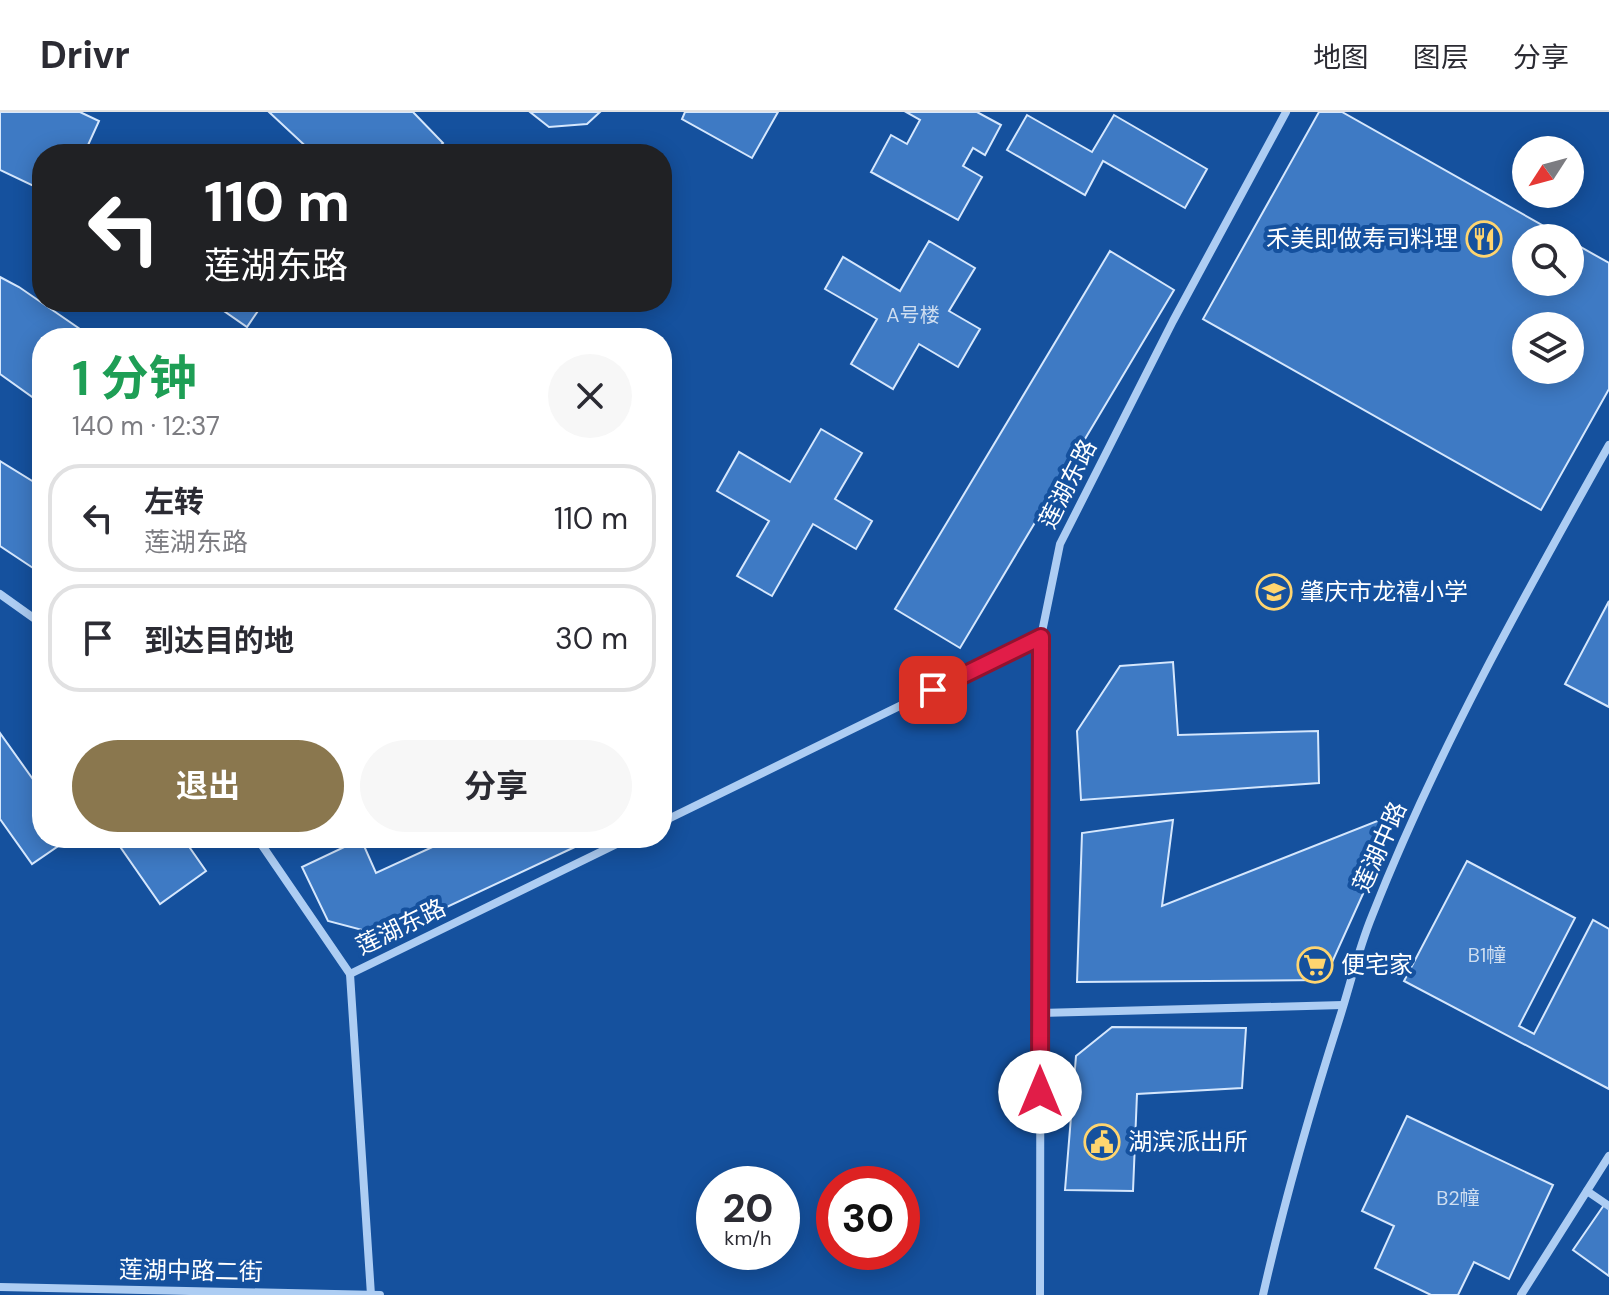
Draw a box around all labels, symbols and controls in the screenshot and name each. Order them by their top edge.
text: Drivr [40,30,130,80]
text: 地图 [1313,39,1369,76]
text: 图层 [1413,39,1469,76]
text: 分享 [1513,39,1569,76]
north arrow [1512,136,1584,208]
map controls [1512,136,1584,384]
text: 110 m [204,165,350,238]
icon: left [72,176,176,280]
restaurant icon: 禾美即做寿司料理 [1465,220,1503,258]
place label: 禾美即做寿司料理 [1266,223,1458,254]
button: search [1512,224,1584,296]
text: 莲湖东路 [204,242,348,289]
house number: A号楼 [886,302,940,328]
button: layers [1512,312,1584,384]
text: 1 分钟 [72,347,197,410]
button: close [548,354,632,438]
text: 140 m · 12:37 [72,409,220,443]
street label: 莲湖东路 [1032,434,1103,534]
text: 左转 [144,482,204,521]
icon: left [76,496,120,540]
text: 110 m [554,499,628,538]
text: 莲湖东路 [144,525,248,559]
school or university icon: 肇庆市龙禧小学 [1255,573,1293,611]
place label: 肇庆市龙禧小学 [1300,576,1468,607]
icon: arrive [76,616,120,660]
text: 30 m [555,619,628,658]
text: 到达目的地 [144,621,294,660]
pin [899,656,967,724]
icon: arrive [911,668,955,712]
button: 退出 [72,740,344,832]
button: 分享 [360,740,632,832]
street label: 莲湖中路 [1346,797,1413,897]
street label: 莲湖东路 [351,892,451,962]
house number: B1幢 [1468,942,1506,968]
supermarket icon: 便宅家 [1296,946,1334,984]
place label: 便宅家 [1341,949,1413,980]
position arrow [998,1050,1082,1134]
public building icon: 湖滨派出所 [1083,1123,1121,1161]
place label: 湖滨派出所 [1128,1126,1248,1157]
speed limit sign: 30 [816,1166,920,1270]
text: 20 [722,1182,774,1234]
house number: B2幢 [1436,1185,1480,1211]
text: km/h [724,1225,772,1251]
street label: 莲湖中路二街 [119,1254,263,1287]

